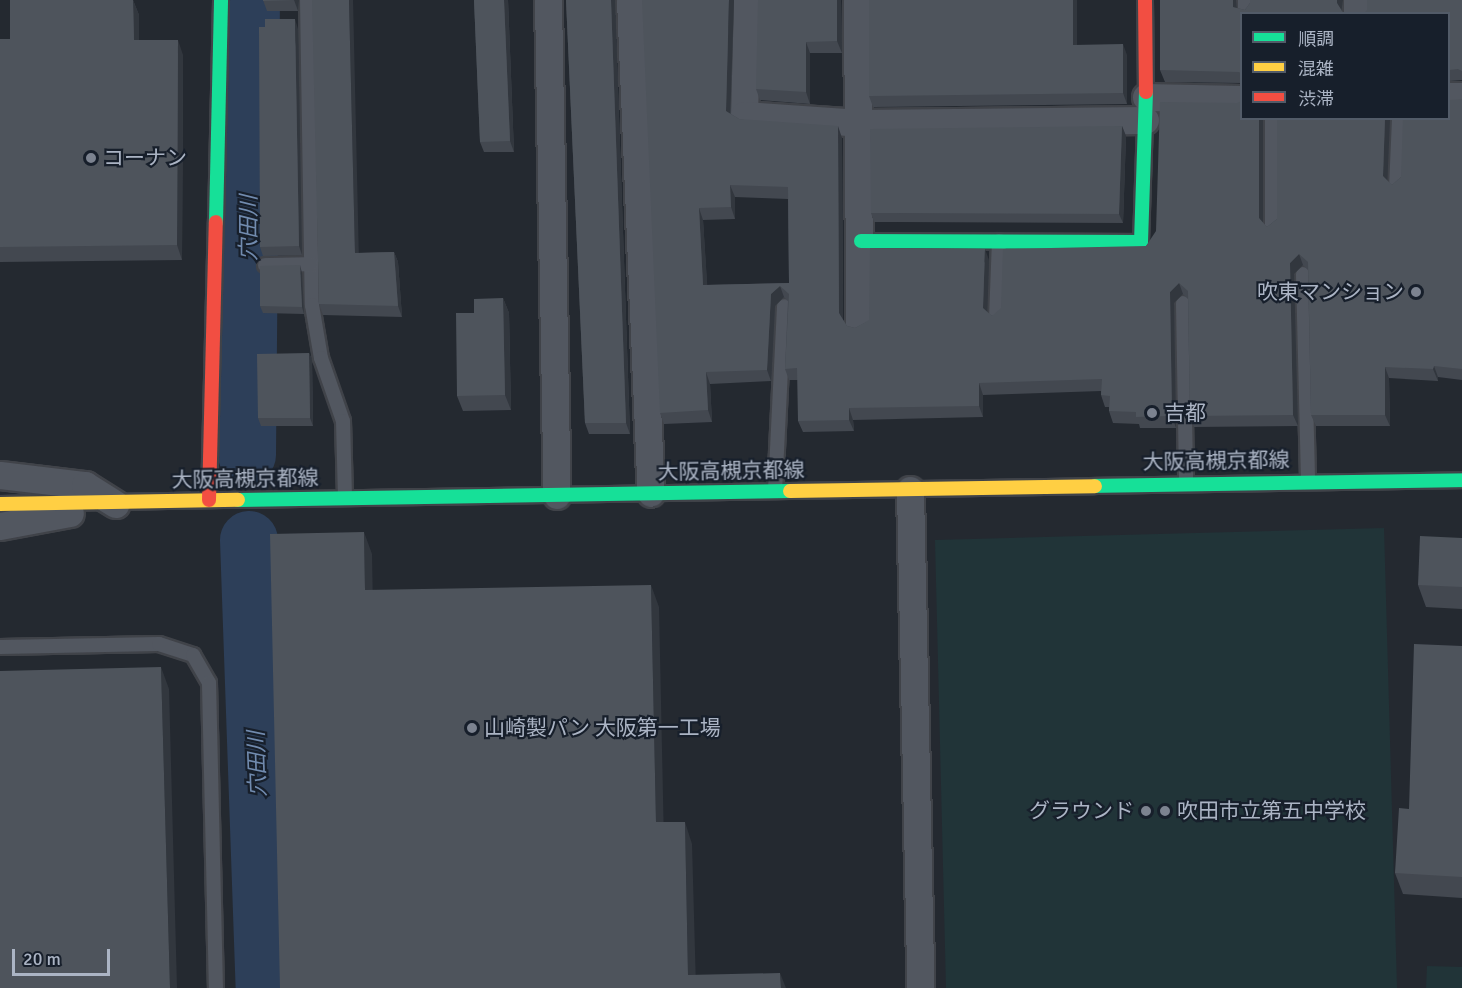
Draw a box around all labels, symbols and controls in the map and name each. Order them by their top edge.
legend [1240,12,1450,120]
text: 順調 [1298,28,1334,50]
text: 混雑 [1298,58,1334,80]
text: 渋滞 [1298,88,1334,110]
place label: コーナン [103,145,187,171]
marker: コーナン [84,151,98,165]
water label: 穴田川 [236,195,262,261]
place label: 吹東マンション [1257,279,1404,305]
marker: 吹東マンション [1409,285,1423,299]
place label: 吉都 [1164,400,1206,426]
marker: 吉都 [1145,406,1159,420]
street label: 大阪高槻京都線 [1142,447,1290,475]
street label: 大阪高槻京都線 [657,457,805,485]
street label: 大阪高槻京都線 [171,465,319,493]
place label: 山崎製パン 大阪第一工場 [484,715,720,741]
marker: 山崎製パン 大阪第一工場 [465,721,479,735]
water label: 穴田川 [243,731,271,797]
place label: グラウンド [1029,798,1134,824]
place label: 吹田市立第五中学校 [1177,798,1366,824]
marker: グラウンド [1139,804,1153,818]
marker: 吹田市立第五中学校 [1158,804,1172,818]
scale bar [15,937,112,975]
text: 20 m [23,948,61,970]

